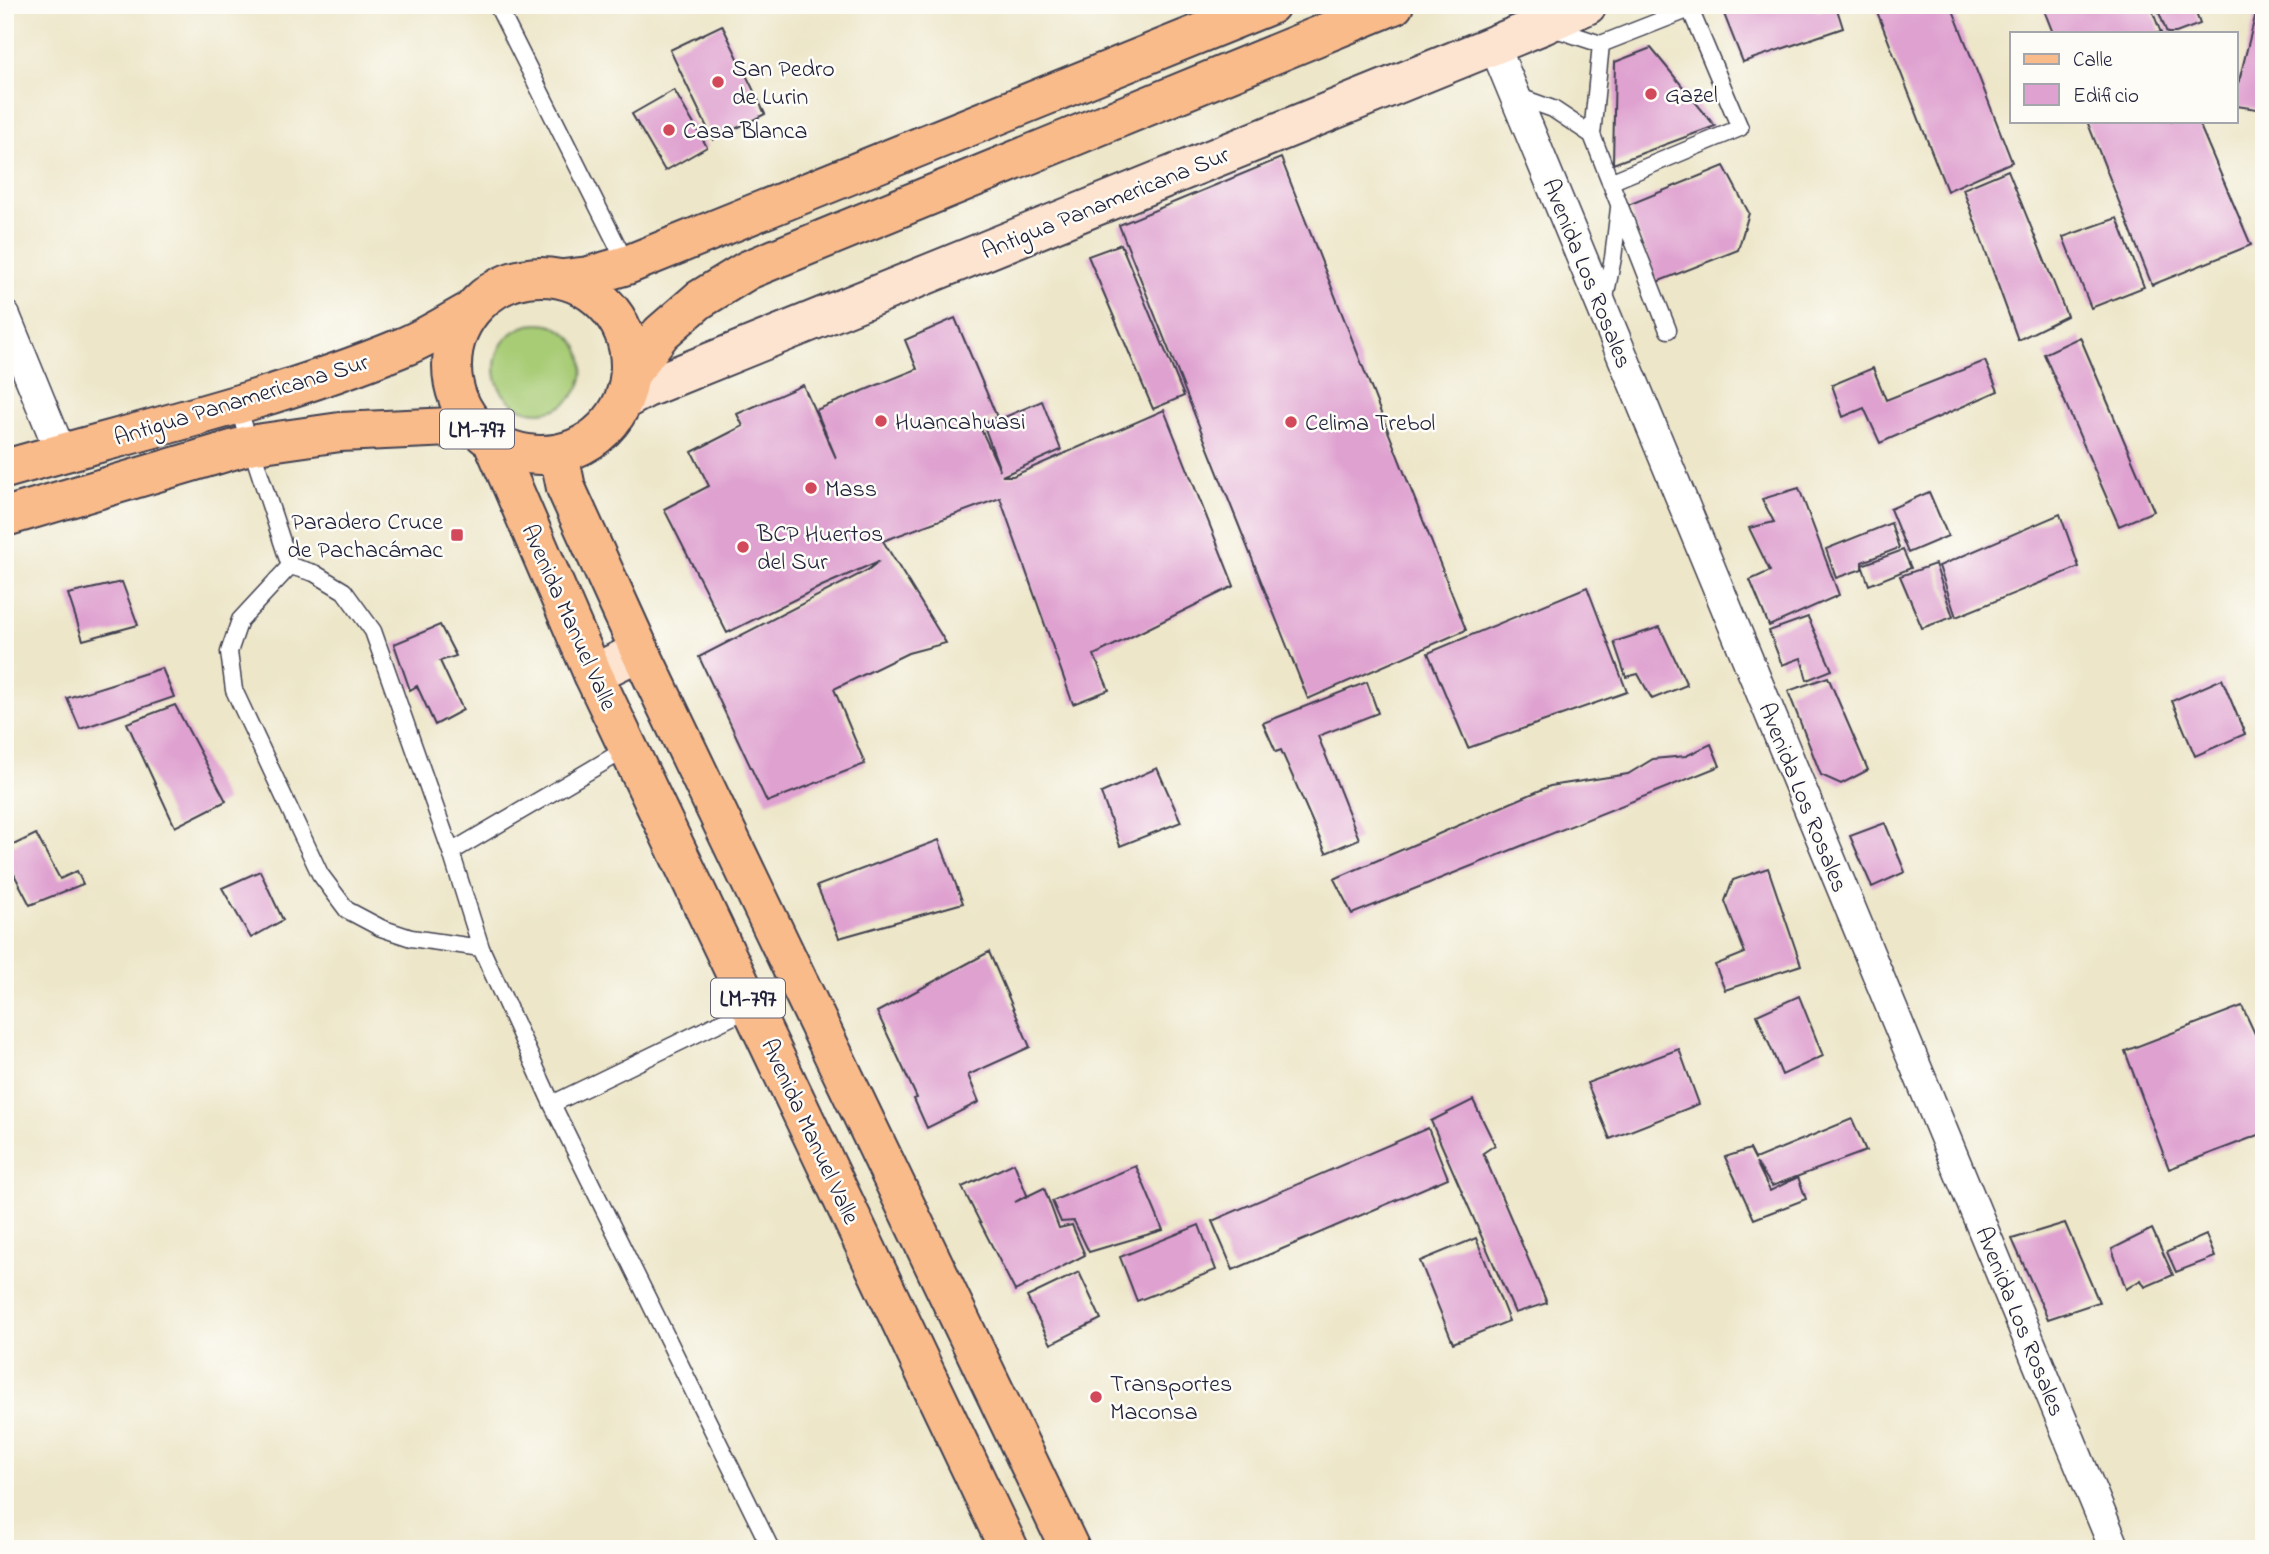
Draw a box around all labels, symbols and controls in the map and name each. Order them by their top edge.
legend [2010,32,2238,122]
text: Calle [2073,46,2113,76]
place label: San Pedro de Lurin [732,53,835,116]
marker: San Pedro de Lurin [710,74,726,90]
place label: Gazel [1665,79,1718,114]
text: Edificio [2073,82,2139,112]
marker: Gazel [1643,86,1659,102]
place label: Casa Blanca [683,115,807,150]
marker: Casa Blanca [661,122,677,138]
street label: Antigua Panamericana Sur [977,138,1236,270]
street label: Avenida Los Rosales [1532,174,1640,374]
street label: Antigua Panamericana Sur [110,346,374,457]
place label: Huancahuasi [895,406,1026,441]
place label: Celima Trebol [1305,407,1435,442]
road number: LM-797 [440,410,514,448]
marker: Huancahuasi [873,413,889,429]
marker: Celima Trebol [1283,414,1299,430]
place label: Mass [825,473,877,508]
marker: Mass [803,480,819,496]
place label: Paradero Cruce de Pachacámac [287,506,443,569]
place label: BCP Huertos del Sur [756,518,883,581]
street label: Avenida Manuel Valle [511,519,625,717]
marker: Paradero Cruce de Pachacámac [449,527,465,543]
marker: BCP Huertos del Sur [735,539,751,555]
street label: Avenida Los Rosales [1748,698,1856,898]
road number: LM-797 [711,979,785,1018]
street label: Avenida Manuel Valle [750,1034,867,1231]
street label: Avenida Los Rosales [1965,1222,2073,1422]
place label: Transportes Maconsa [1110,1368,1232,1431]
marker: Transportes Maconsa [1088,1389,1104,1405]

